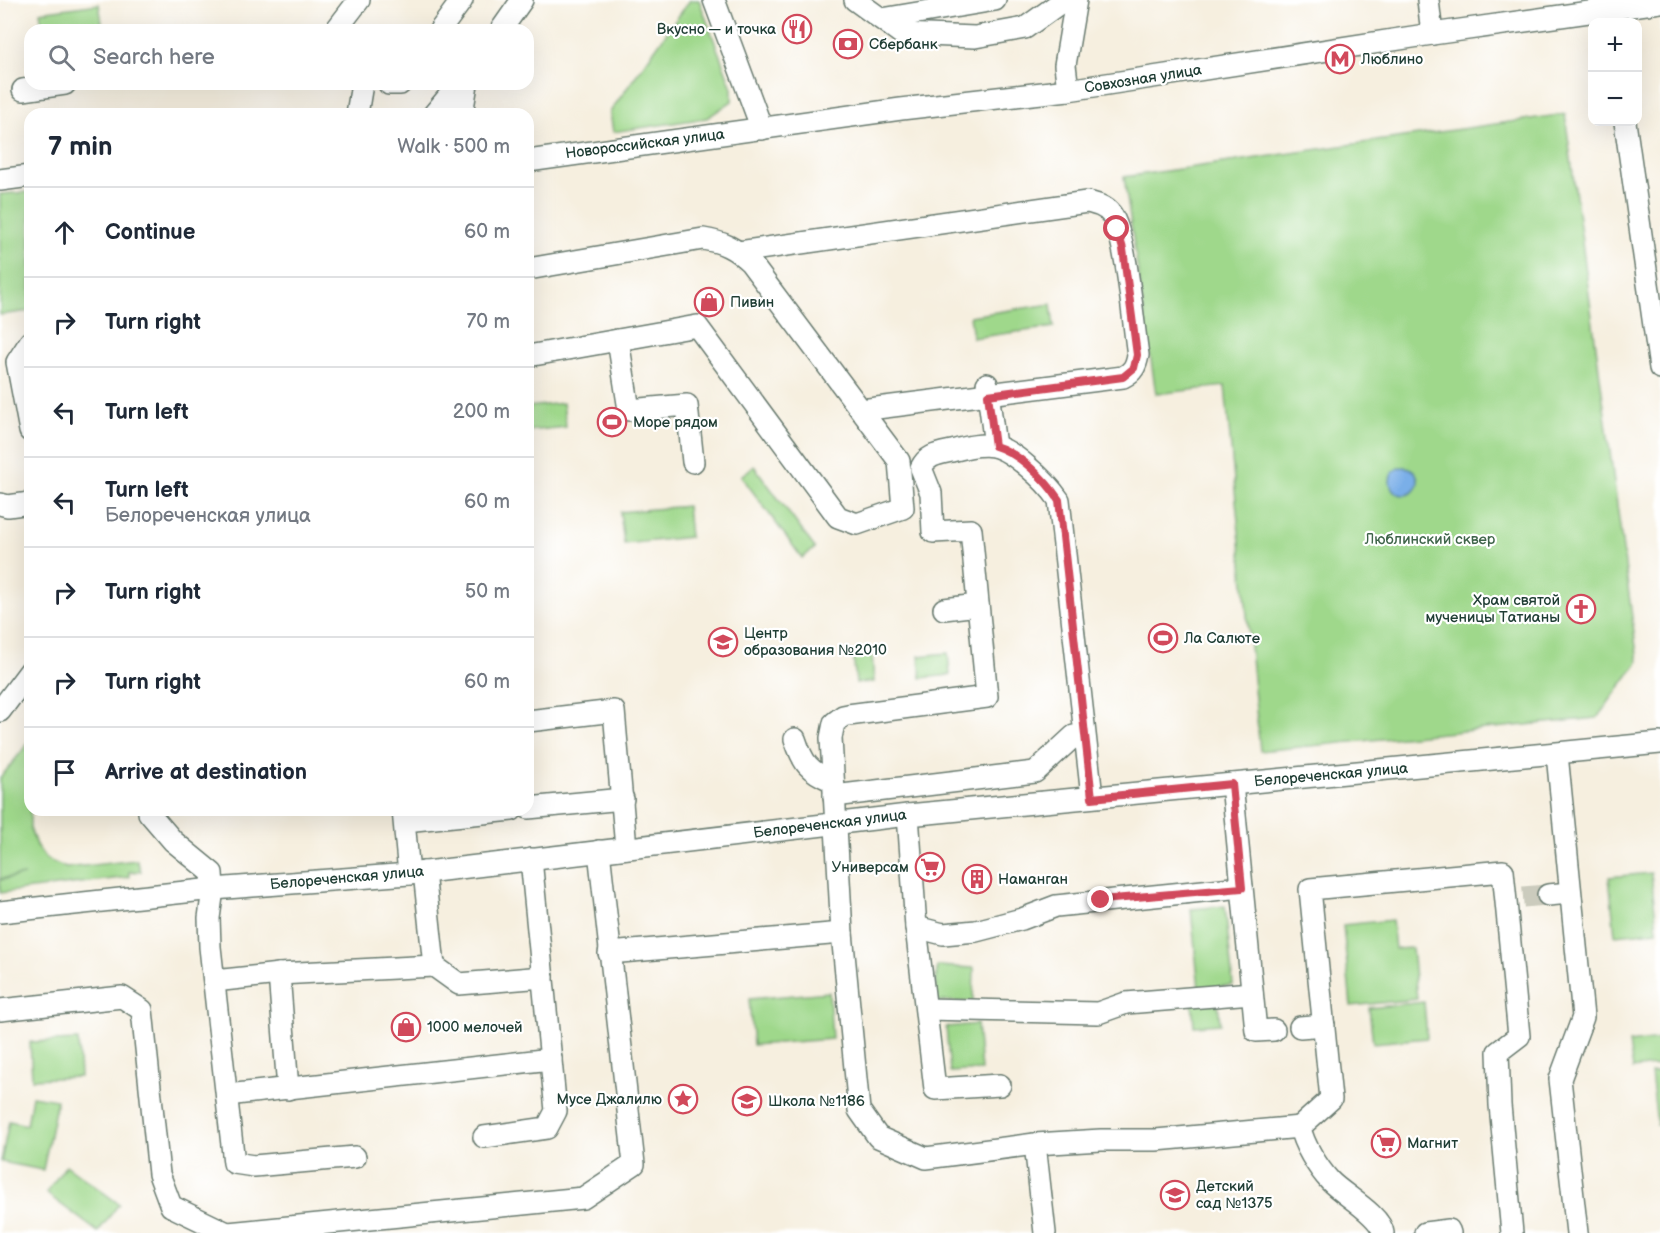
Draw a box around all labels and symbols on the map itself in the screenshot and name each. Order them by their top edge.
restaurant icon: Вкусно — и точка [781,13,813,45]
place label: Вкусно — и точка [657,20,776,39]
bank icon: Сбербанк [832,28,864,60]
place label: Сбербанк [869,35,938,54]
metro station icon: Люблино [1324,43,1356,75]
place label: Люблино [1360,50,1423,69]
street label: Совхозная улица [1083,60,1203,98]
street label: Новороссийская улица [564,125,726,163]
route start [1103,215,1129,241]
shop icon: Пивин [693,286,725,318]
place label: Пивин [730,293,774,312]
sports icon: Море рядом [596,406,628,438]
place label: Море рядом [633,413,718,432]
park label: Люблинский сквер [1364,530,1496,549]
place label: Храм святой мученицы Татианы [1425,591,1560,627]
church icon: Храм святой мученицы Татианы [1565,593,1597,625]
sports icon: Ла Салюте [1147,622,1179,654]
place label: Центр образования №2010 [744,624,887,660]
school or university icon: Центр образования №2010 [707,626,739,658]
place label: Ла Салюте [1183,629,1260,648]
street label: Белореченская улица [1253,759,1409,791]
street label: Белореченская улица [752,805,908,843]
supermarket icon: Универсам [914,851,946,883]
place label: Универсам [832,858,909,877]
street label: Белореченская улица [269,862,425,894]
building icon: Наманган [961,863,993,895]
place label: Наманган [998,870,1068,889]
route end [1087,886,1113,912]
shop icon: 1000 мелочей [390,1011,422,1043]
place label: 1000 мелочей [427,1018,523,1037]
place icon: Мусе Джалилю [667,1083,699,1115]
school or university icon: Школа №1186 [731,1085,763,1117]
place label: Мусе Джалилю [557,1090,662,1109]
place label: Школа №1186 [768,1092,865,1111]
supermarket icon: Магнит [1370,1127,1402,1159]
place label: Магнит [1407,1134,1458,1153]
place label: Детский сад №1375 [1196,1177,1272,1213]
school or university icon: Детский сад №1375 [1159,1179,1191,1211]

